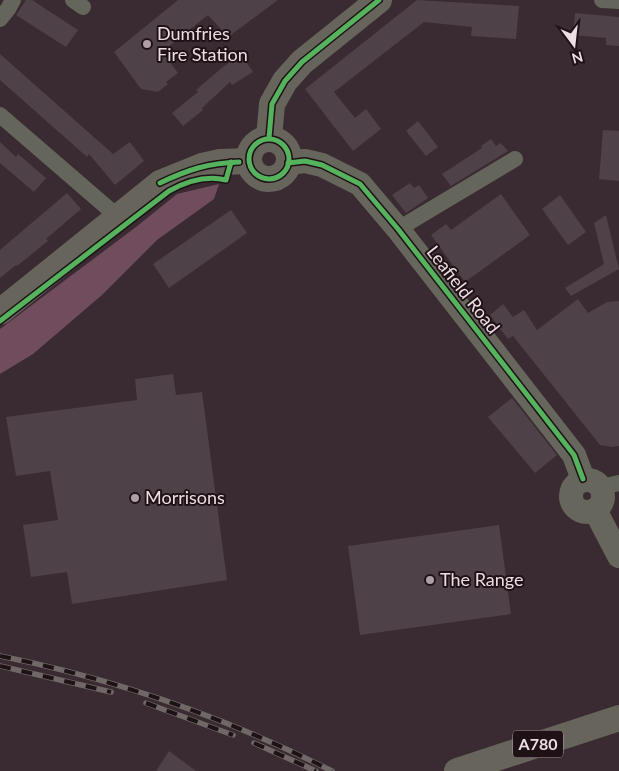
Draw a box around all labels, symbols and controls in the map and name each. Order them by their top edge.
north arrow [549,20,599,70]
place label: Dumfries Fire Station [157,22,248,65]
marker: Dumfries Fire Station [141,38,153,50]
text: N [570,48,585,68]
street label: Leafield Road [423,241,505,338]
place label: Morrisons [145,486,225,508]
marker: Morrisons [129,492,141,504]
place label: The Range [440,568,524,590]
marker: The Range [424,574,436,586]
road number: A780 [513,731,563,758]

